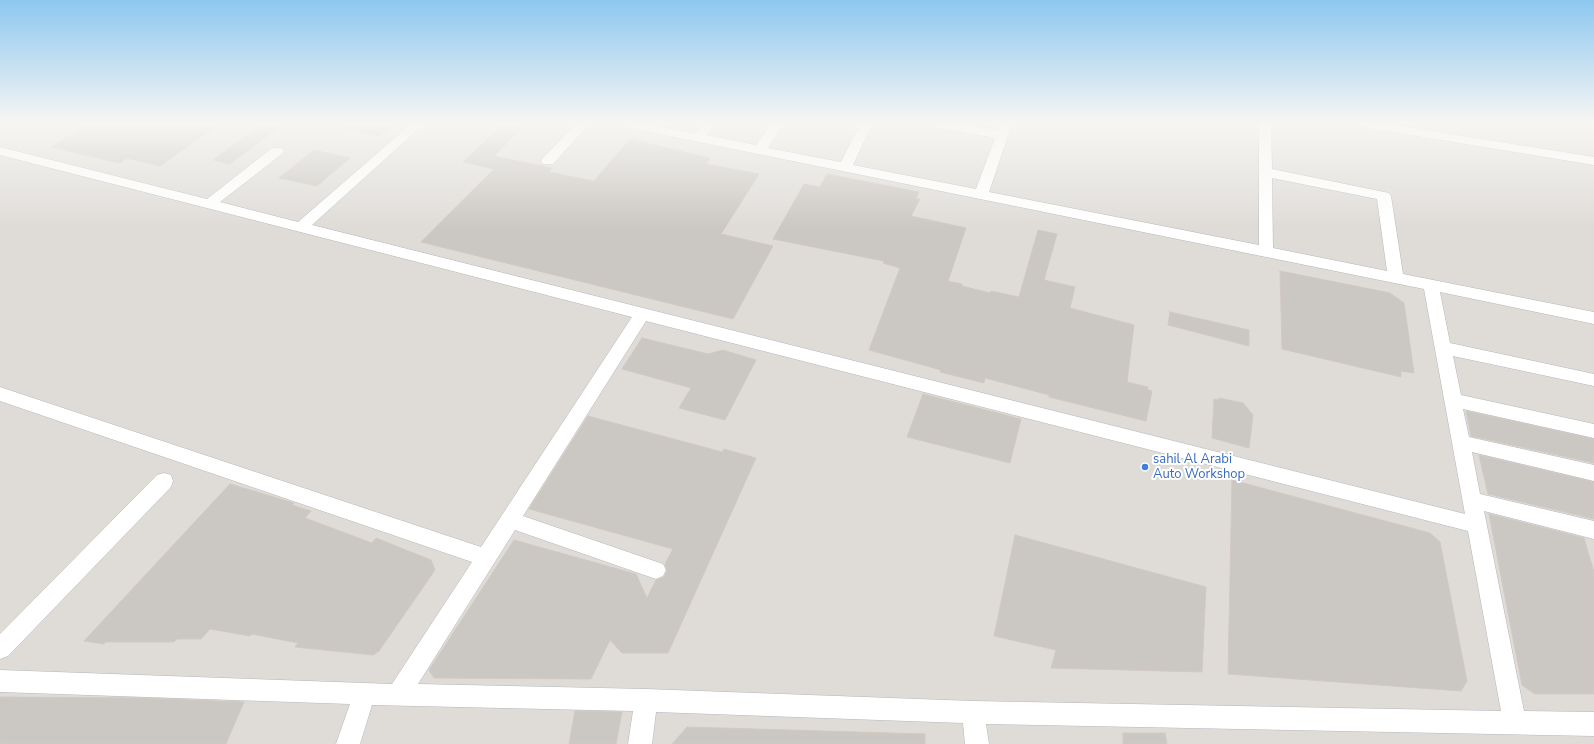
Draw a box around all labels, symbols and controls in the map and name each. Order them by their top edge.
place label: sahil Al Arabi Auto Workshop [1153,452,1245,483]
marker: sahil Al Arabi Auto Workshop [1140,462,1150,472]

